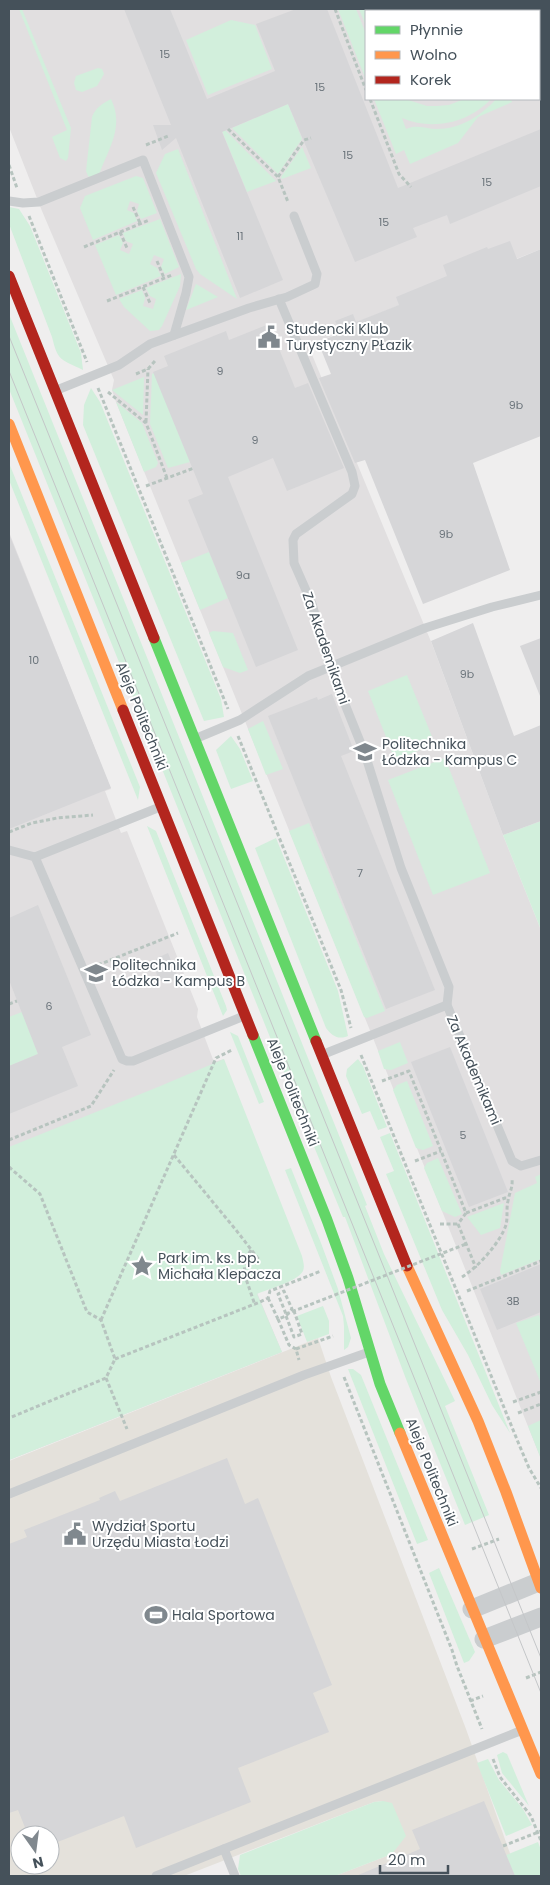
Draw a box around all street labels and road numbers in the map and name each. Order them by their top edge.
street label: Za Akademikami [297,589,355,707]
street label: Aleje Politechniki [111,659,173,773]
street label: Za Akademikami [442,1012,506,1128]
street label: Aleje Politechniki [262,1035,324,1149]
street label: Aleje Politechniki [401,1415,463,1529]

